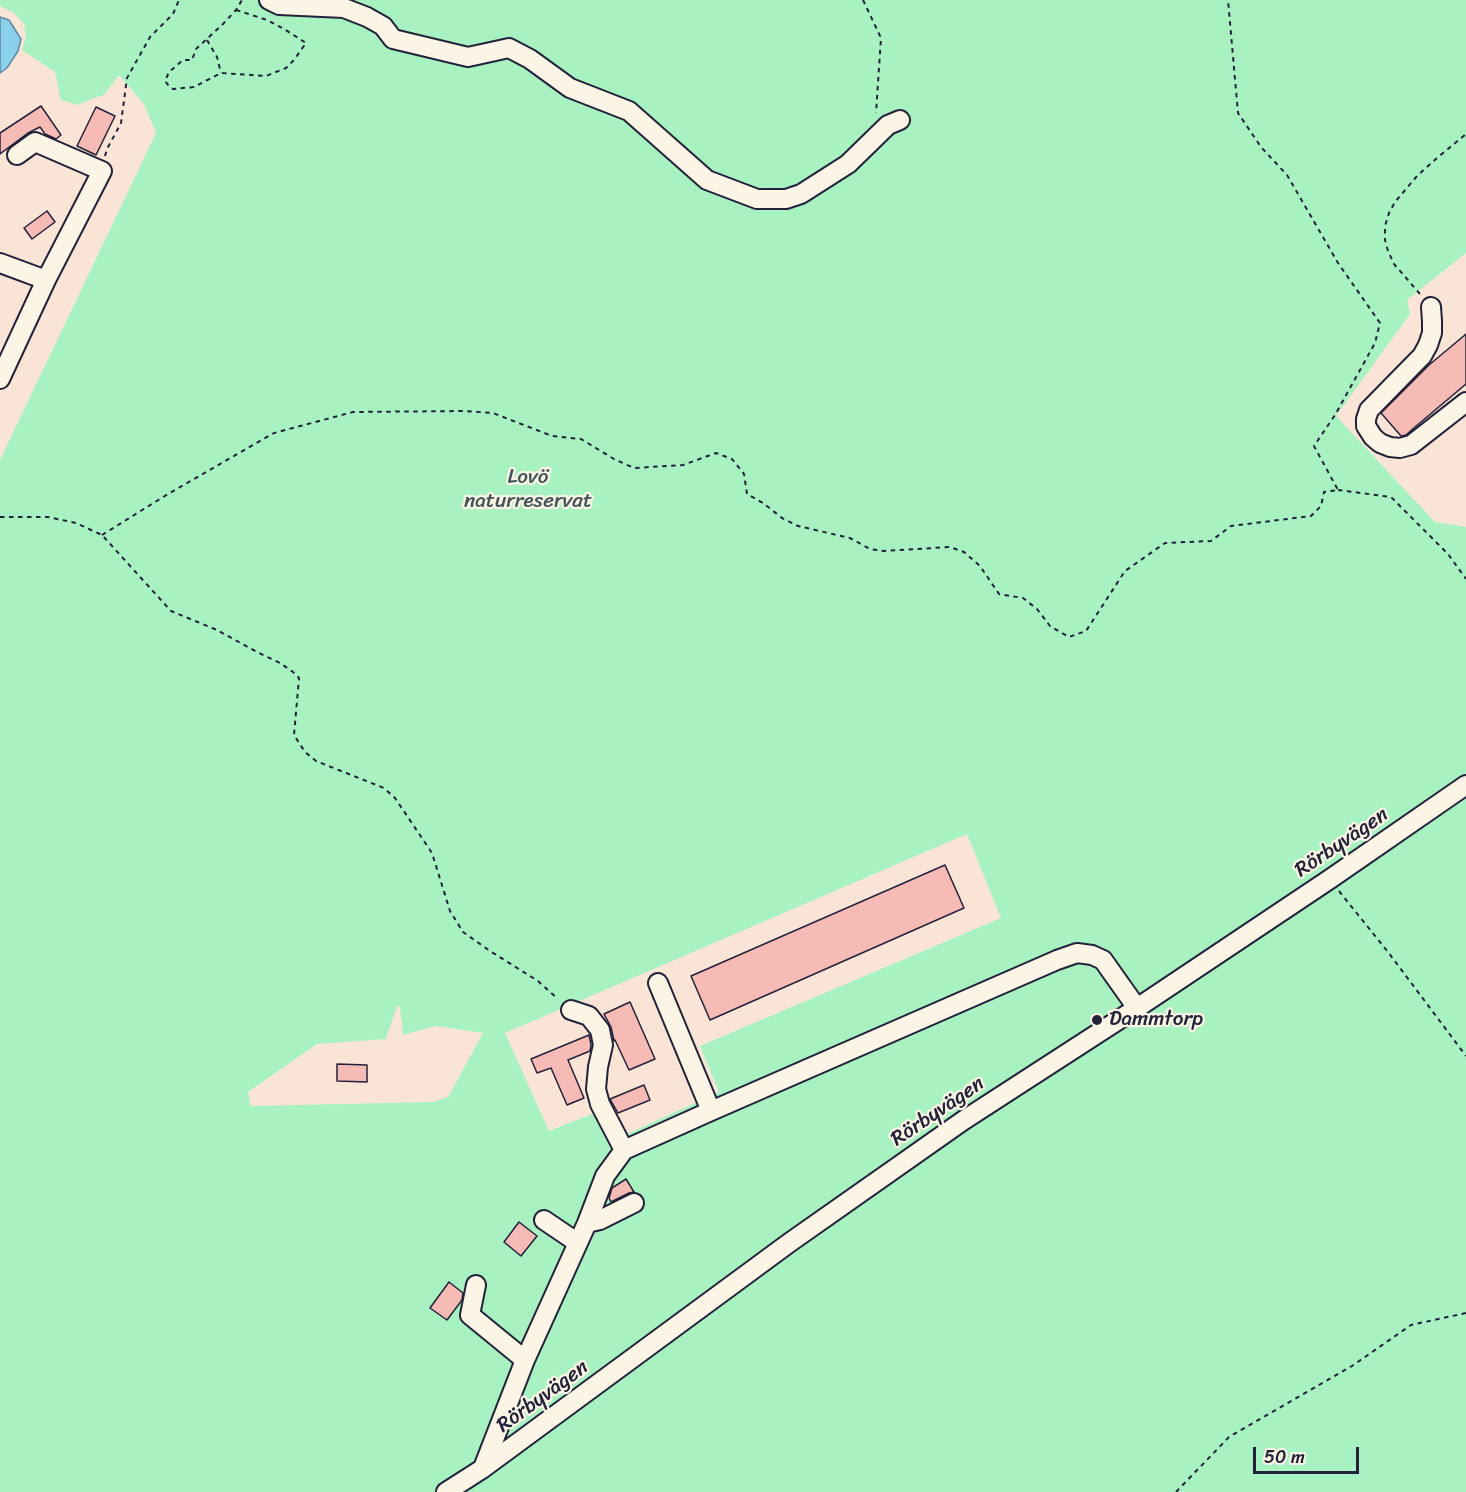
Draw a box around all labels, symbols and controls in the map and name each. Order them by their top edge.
park label: Lovö naturreservat [464,465,592,515]
street label: Rörbyvägen [1291,803,1393,883]
place label: Dammtorp [1109,1007,1203,1033]
marker: Dammtorp [1090,1013,1104,1027]
street label: Rörbyvägen [887,1072,989,1152]
street label: Rörbyvägen [492,1355,594,1439]
scale bar [1256,1435,1362,1473]
text: 50 m [1264,1441,1305,1473]

